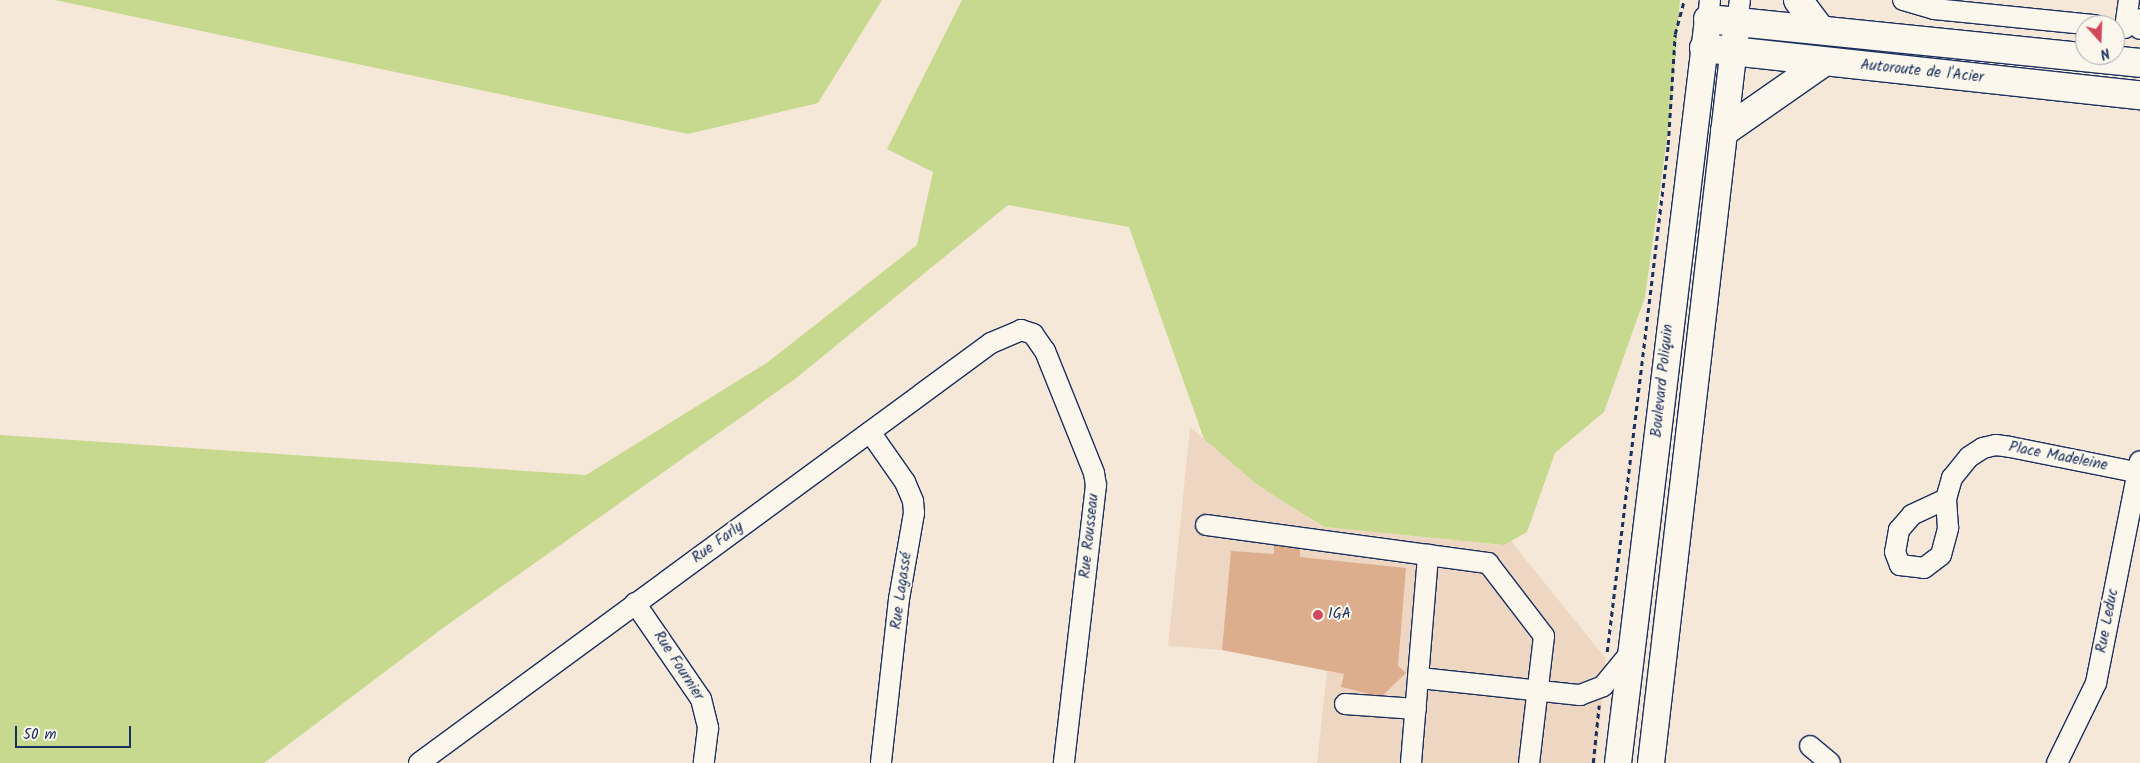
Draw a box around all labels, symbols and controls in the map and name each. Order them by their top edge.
north arrow [2075,15,2125,65]
text: N [2097,41,2113,65]
street label: Autoroute de l'Acier [1860,57,1984,87]
street label: Boulevard Poliquin [1648,323,1678,439]
street label: Place Madeleine [2007,439,2109,475]
street label: Rue Rousseau [1077,493,1103,579]
street label: Rue Farly [689,518,747,568]
street label: Rue Lagassé [888,551,916,631]
street label: Rue Leduc [2093,587,2123,655]
place label: IGA [1328,606,1351,624]
marker: IGA [1312,609,1324,621]
street label: Rue Fournier [649,628,707,704]
scale bar [18,716,134,748]
text: 50 m [23,723,57,747]

